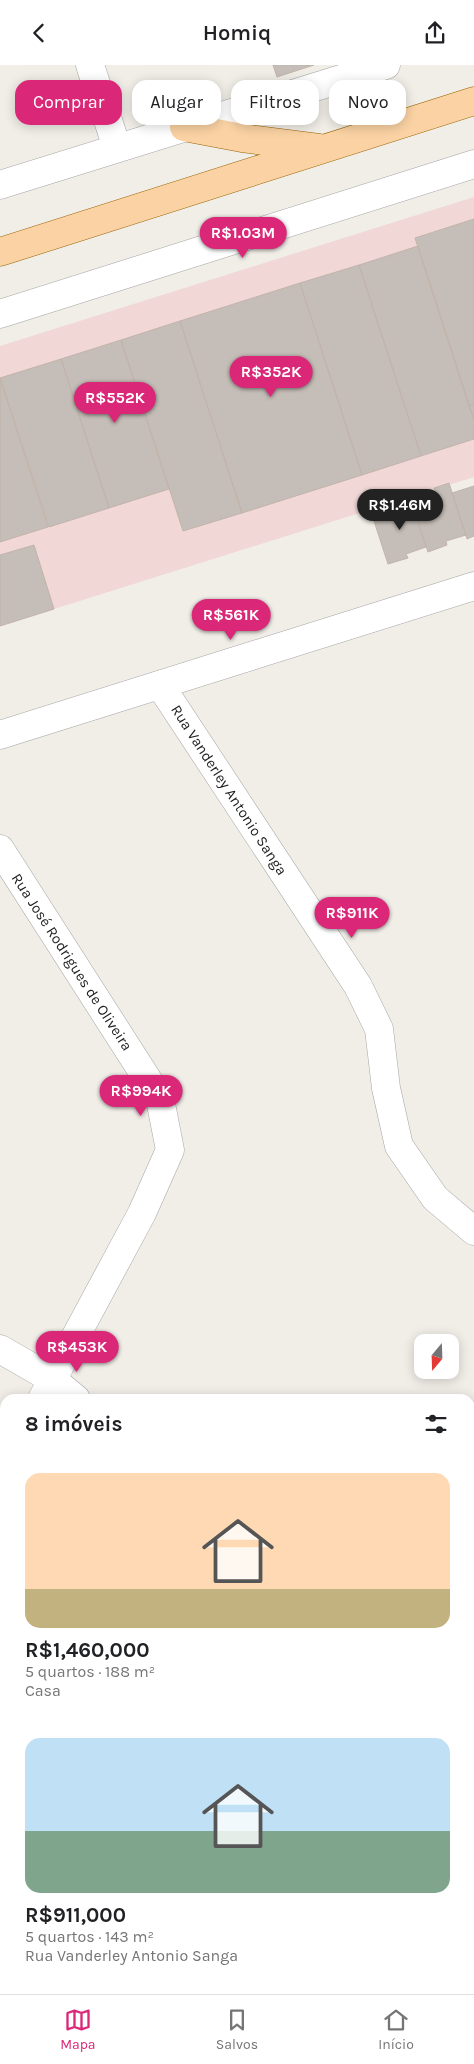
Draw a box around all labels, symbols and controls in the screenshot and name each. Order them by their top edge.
icon: back [25,19,53,47]
icon: share [421,19,449,47]
text: Homiq [203,20,271,46]
chip: Comprar [15,80,122,125]
chip: Alugar [132,80,221,125]
chip: Filtros [231,80,319,125]
chip: Novo [329,80,406,125]
pin: R$1.03M [197,217,289,259]
text: R$1.03M [211,223,275,242]
pin: R$352K [230,355,312,398]
text: R$352K [241,362,301,381]
pin: R$552K [74,381,156,424]
text: R$552K [85,388,145,407]
pin: R$1.46M [354,489,446,531]
text: R$1.46M [368,495,432,514]
pin: R$561K [190,599,272,641]
text: R$561K [203,605,259,624]
street label: Rua Vanderley Antonio Sanga [167,701,291,879]
street label: Rua José Rodrigues de Oliveira [8,870,136,1054]
pin: R$911K [311,897,393,939]
text: R$911K [326,903,378,922]
pin: R$994K [100,1075,182,1117]
text: R$994K [111,1081,171,1100]
pin: R$453K [36,1331,118,1373]
north arrow [414,1334,459,1379]
map controls [414,1334,459,1379]
text: R$453K [47,1337,107,1356]
icon: filters [422,1410,450,1438]
text: 8 imóveis [25,1412,123,1436]
icon: home [193,1506,283,1596]
text: R$1,460,000 [25,1638,149,1662]
text: 5 quartos · 188 m² [25,1662,155,1681]
text: Casa [25,1681,61,1700]
icon: home [193,1771,283,1861]
text: R$911,000 [25,1903,126,1927]
text: 5 quartos · 143 m² [25,1927,154,1946]
text: Rua Vanderley Antonio Sanga [25,1946,238,1965]
tab: Mapa [60,2006,96,2053]
tab: Salvos [216,2006,258,2053]
tab: Início [378,2006,414,2053]

